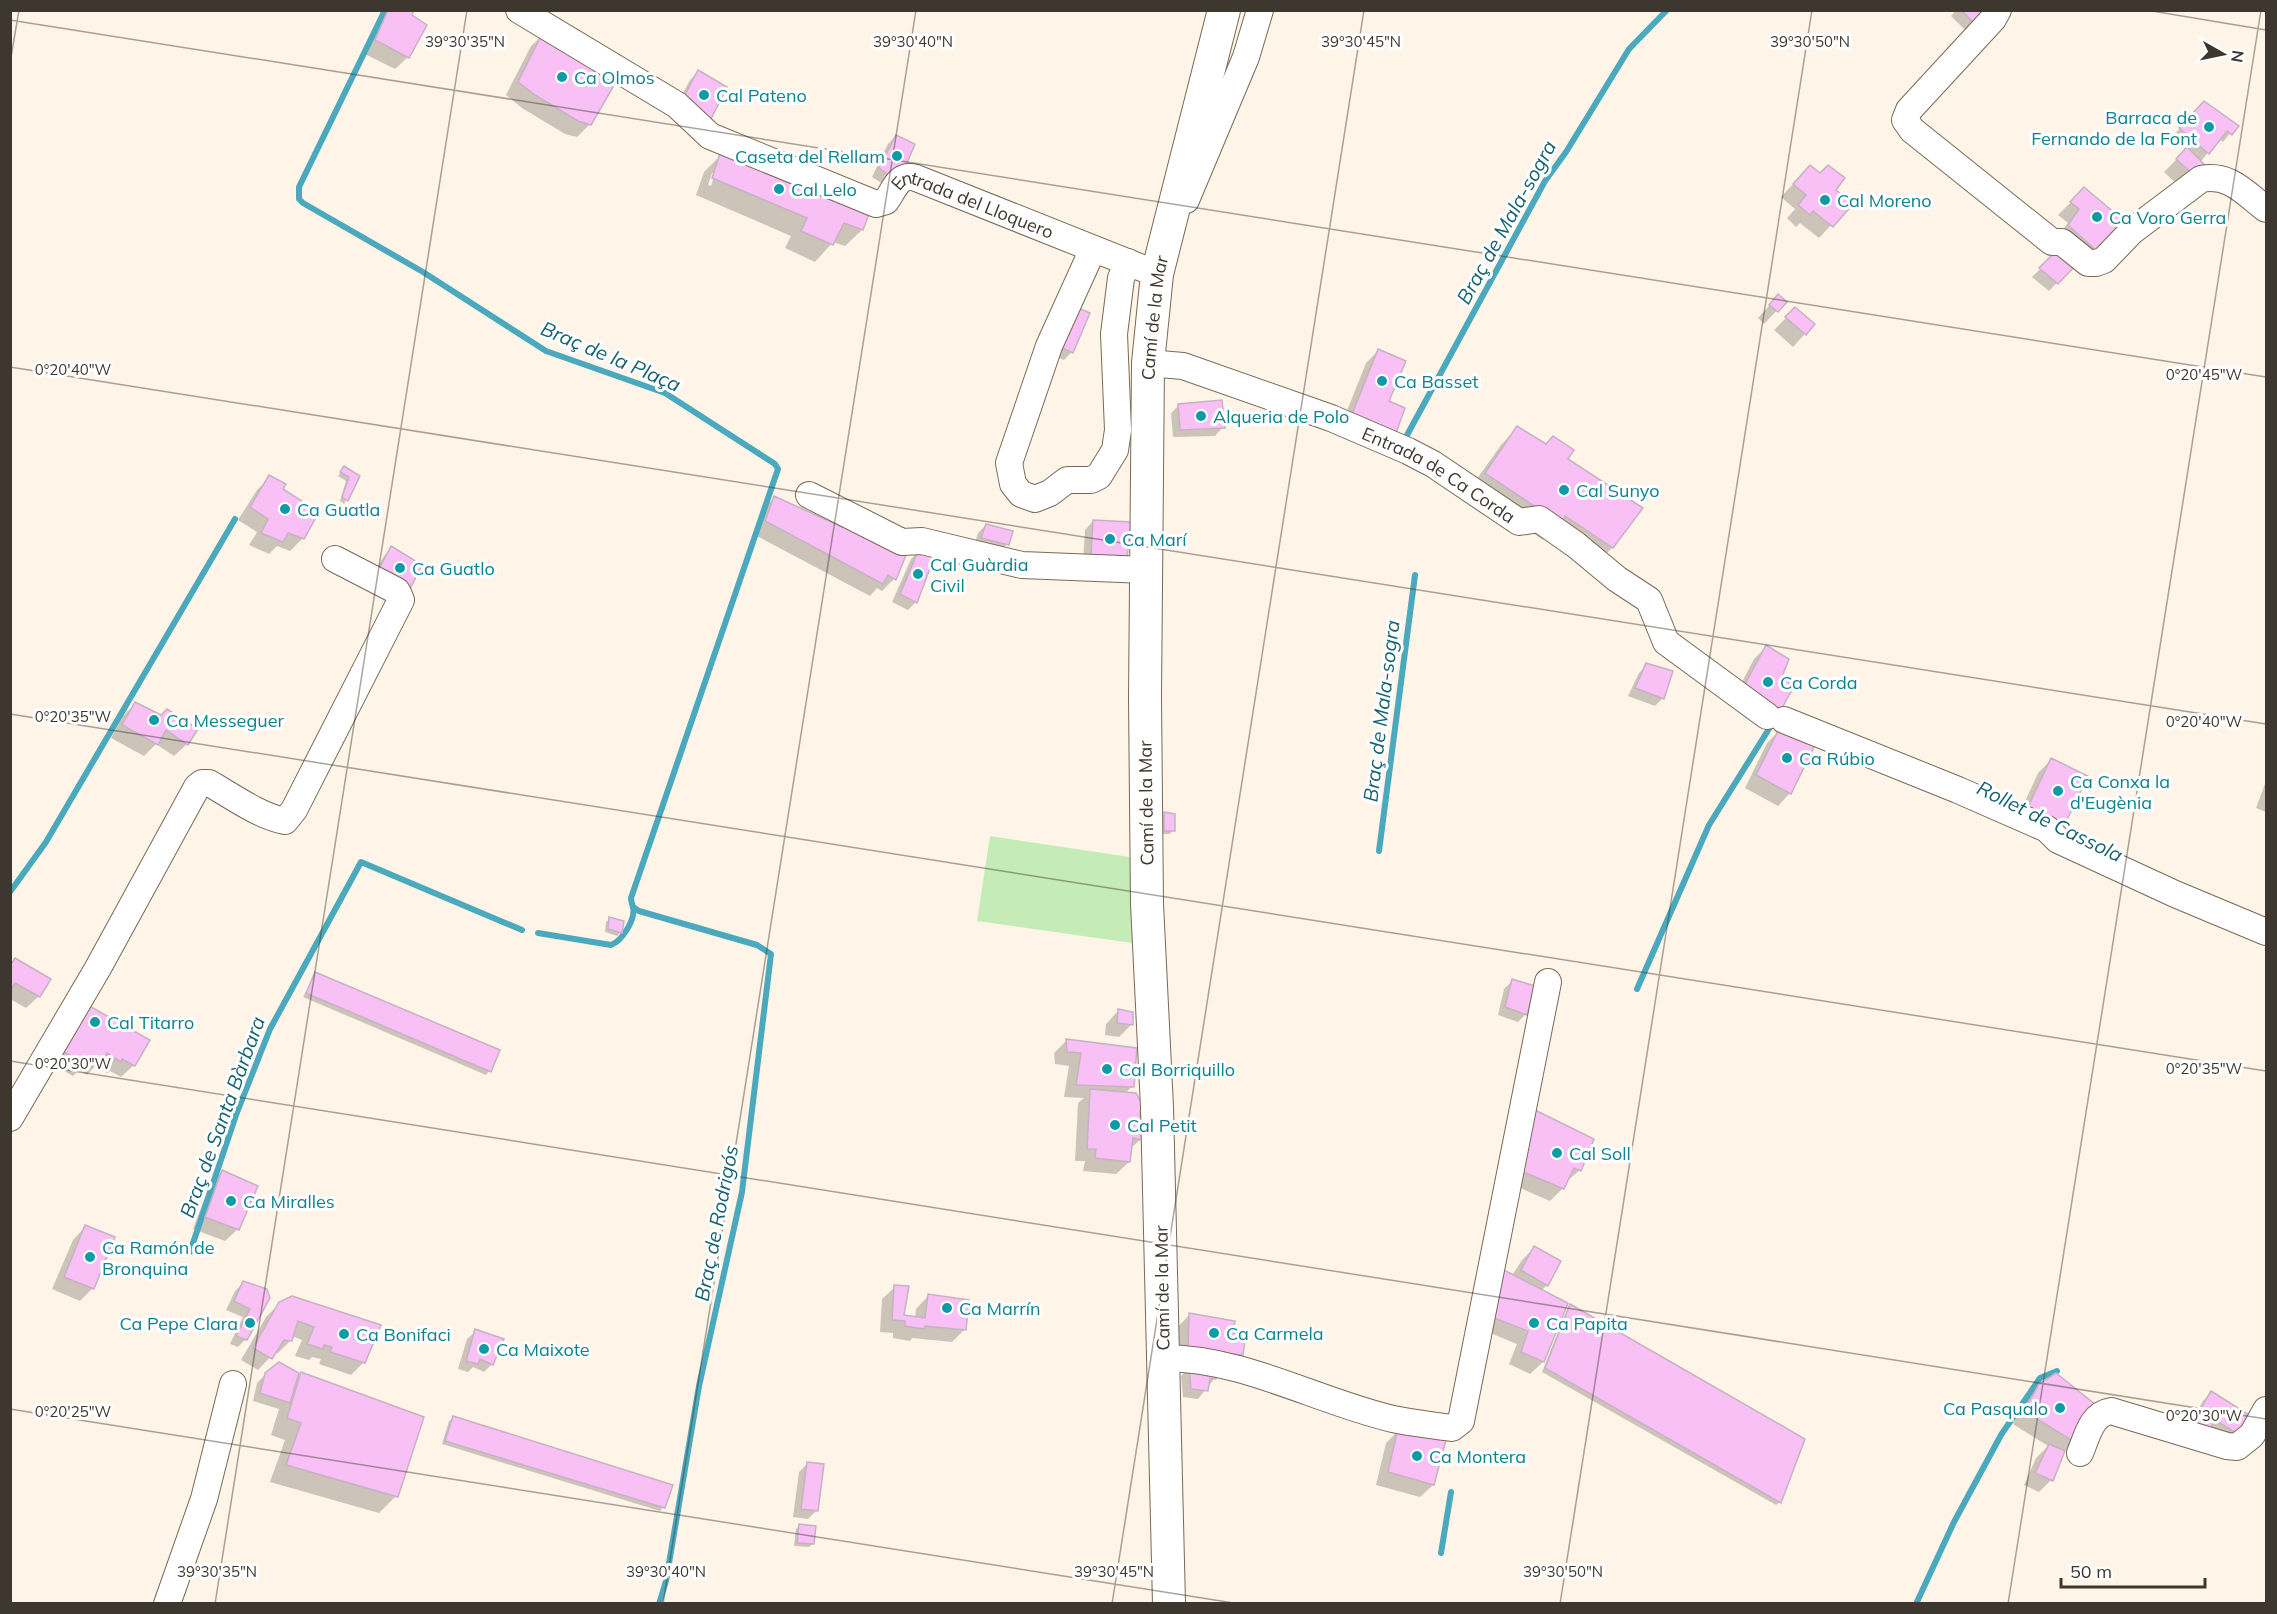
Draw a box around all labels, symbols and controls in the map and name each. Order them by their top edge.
north arrow [2193,24,2253,84]
text: 39°30'35"N [425,32,505,51]
text: 39°30'40"N [873,32,953,51]
text: 39°30'45"N [1321,32,1401,51]
text: 39°30'50"N [1770,32,1850,51]
text: N [2227,49,2249,64]
place label: Ca Olmos [574,66,655,89]
marker: Ca Olmos [555,70,569,84]
place label: Cal Pateno [716,84,807,107]
marker: Cal Pateno [697,88,711,102]
place label: Barraca de Fernando de la Font [2031,106,2197,150]
marker: Barraca de Fernando de la Font [2202,120,2216,134]
water label: Braç de Mala-sogra [1451,136,1561,308]
place label: Caseta del Rellam [735,145,885,168]
marker: Caseta del Rellam [890,149,904,163]
street label: Entrada del Lloquero [886,165,1057,243]
place label: Cal Lelo [791,178,857,201]
marker: Cal Lelo [772,182,786,196]
place label: Cal Moreno [1837,189,1932,212]
marker: Cal Moreno [1818,193,1832,207]
place label: Ca Voro Gerra [2109,206,2226,229]
marker: Ca Voro Gerra [2090,210,2104,224]
street label: Camí de la Mar [1136,252,1173,380]
water label: Braç de la Plaça [537,315,685,397]
text: 0°20'40"W [35,360,112,379]
text: 0°20'45"W [2166,365,2243,384]
place label: Ca Basset [1394,370,1479,393]
marker: Ca Basset [1375,374,1389,388]
place label: Alqueria de Polo [1213,405,1349,428]
marker: Alqueria de Polo [1194,409,1208,423]
street label: Entrada de Ca Corda [1359,421,1520,528]
place label: Cal Sunyo [1576,479,1660,502]
marker: Cal Sunyo [1557,483,1571,497]
place label: Ca Guatla [297,498,380,521]
marker: Ca Guatla [278,502,292,516]
place label: Ca Marí [1122,528,1188,551]
marker: Ca Marí [1103,532,1117,546]
place label: Cal Guàrdia Civil [930,553,1028,597]
place label: Ca Guatlo [412,557,495,580]
marker: Ca Guatlo [393,561,407,575]
marker: Cal Guàrdia Civil [911,567,925,581]
water label: Braç de Mala-sogra [1357,619,1405,803]
place label: Ca Corda [1780,671,1858,694]
marker: Ca Corda [1761,675,1775,689]
text: 0°20'35"W [35,707,112,726]
place label: Ca Messeguer [166,709,284,732]
text: 0°20'40"W [2166,712,2243,731]
marker: Ca Messeguer [147,713,161,727]
street label: Camí de la Mar [1133,740,1159,866]
place label: Ca Rúbio [1799,747,1875,770]
marker: Ca Rúbio [1780,751,1794,765]
place label: Ca Conxa la d'Eugènia [2070,770,2170,814]
water label: Rollet de Cassola [1973,775,2127,867]
marker: Ca Conxa la d'Eugènia [2051,784,2065,798]
place label: Cal Titarro [107,1011,194,1034]
water label: Braç de Santa Bàrbara [174,1013,270,1221]
marker: Cal Titarro [88,1015,102,1029]
text: 0°20'30"W [35,1054,112,1073]
place label: Cal Borriquillo [1119,1058,1235,1081]
text: 0°20'35"W [2166,1059,2243,1078]
marker: Cal Borriquillo [1100,1062,1114,1076]
place label: Cal Petit [1127,1114,1197,1137]
marker: Cal Petit [1108,1118,1122,1132]
place label: Cal Soll [1569,1142,1631,1165]
water label: Braç de Rodrigós [689,1143,743,1303]
marker: Cal Soll [1550,1146,1564,1160]
place label: Ca Miralles [243,1190,335,1213]
marker: Ca Miralles [224,1194,238,1208]
street label: Camí de la Mar [1149,1225,1175,1351]
place label: Ca Ramón de Bronquina [102,1236,215,1280]
marker: Ca Ramón de Bronquina [83,1250,97,1264]
place label: Ca Marrín [959,1297,1041,1320]
marker: Ca Marrín [940,1301,954,1315]
place label: Ca Pepe Clara [119,1312,238,1335]
place label: Ca Papita [1546,1312,1628,1335]
marker: Ca Pepe Clara [243,1316,257,1330]
marker: Ca Papita [1527,1316,1541,1330]
place label: Ca Carmela [1226,1322,1324,1345]
place label: Ca Bonifaci [356,1323,451,1346]
marker: Ca Carmela [1207,1326,1221,1340]
marker: Ca Bonifaci [337,1327,351,1341]
place label: Ca Maixote [496,1338,590,1361]
marker: Ca Maixote [477,1342,491,1356]
place label: Ca Pasqualo [1943,1397,2048,1420]
marker: Ca Pasqualo [2053,1401,2067,1415]
text: 0°20'25"W [35,1402,112,1421]
text: 0°20'30"W [2166,1406,2243,1425]
place label: Ca Montera [1429,1445,1526,1468]
marker: Ca Montera [1410,1449,1424,1463]
scale bar [2061,1551,2205,1589]
text: 50 m [2070,1560,2112,1583]
text: 39°30'35"N [177,1562,257,1581]
text: 39°30'40"N [626,1562,706,1581]
text: 39°30'45"N [1074,1562,1154,1581]
text: 39°30'50"N [1523,1562,1603,1581]

